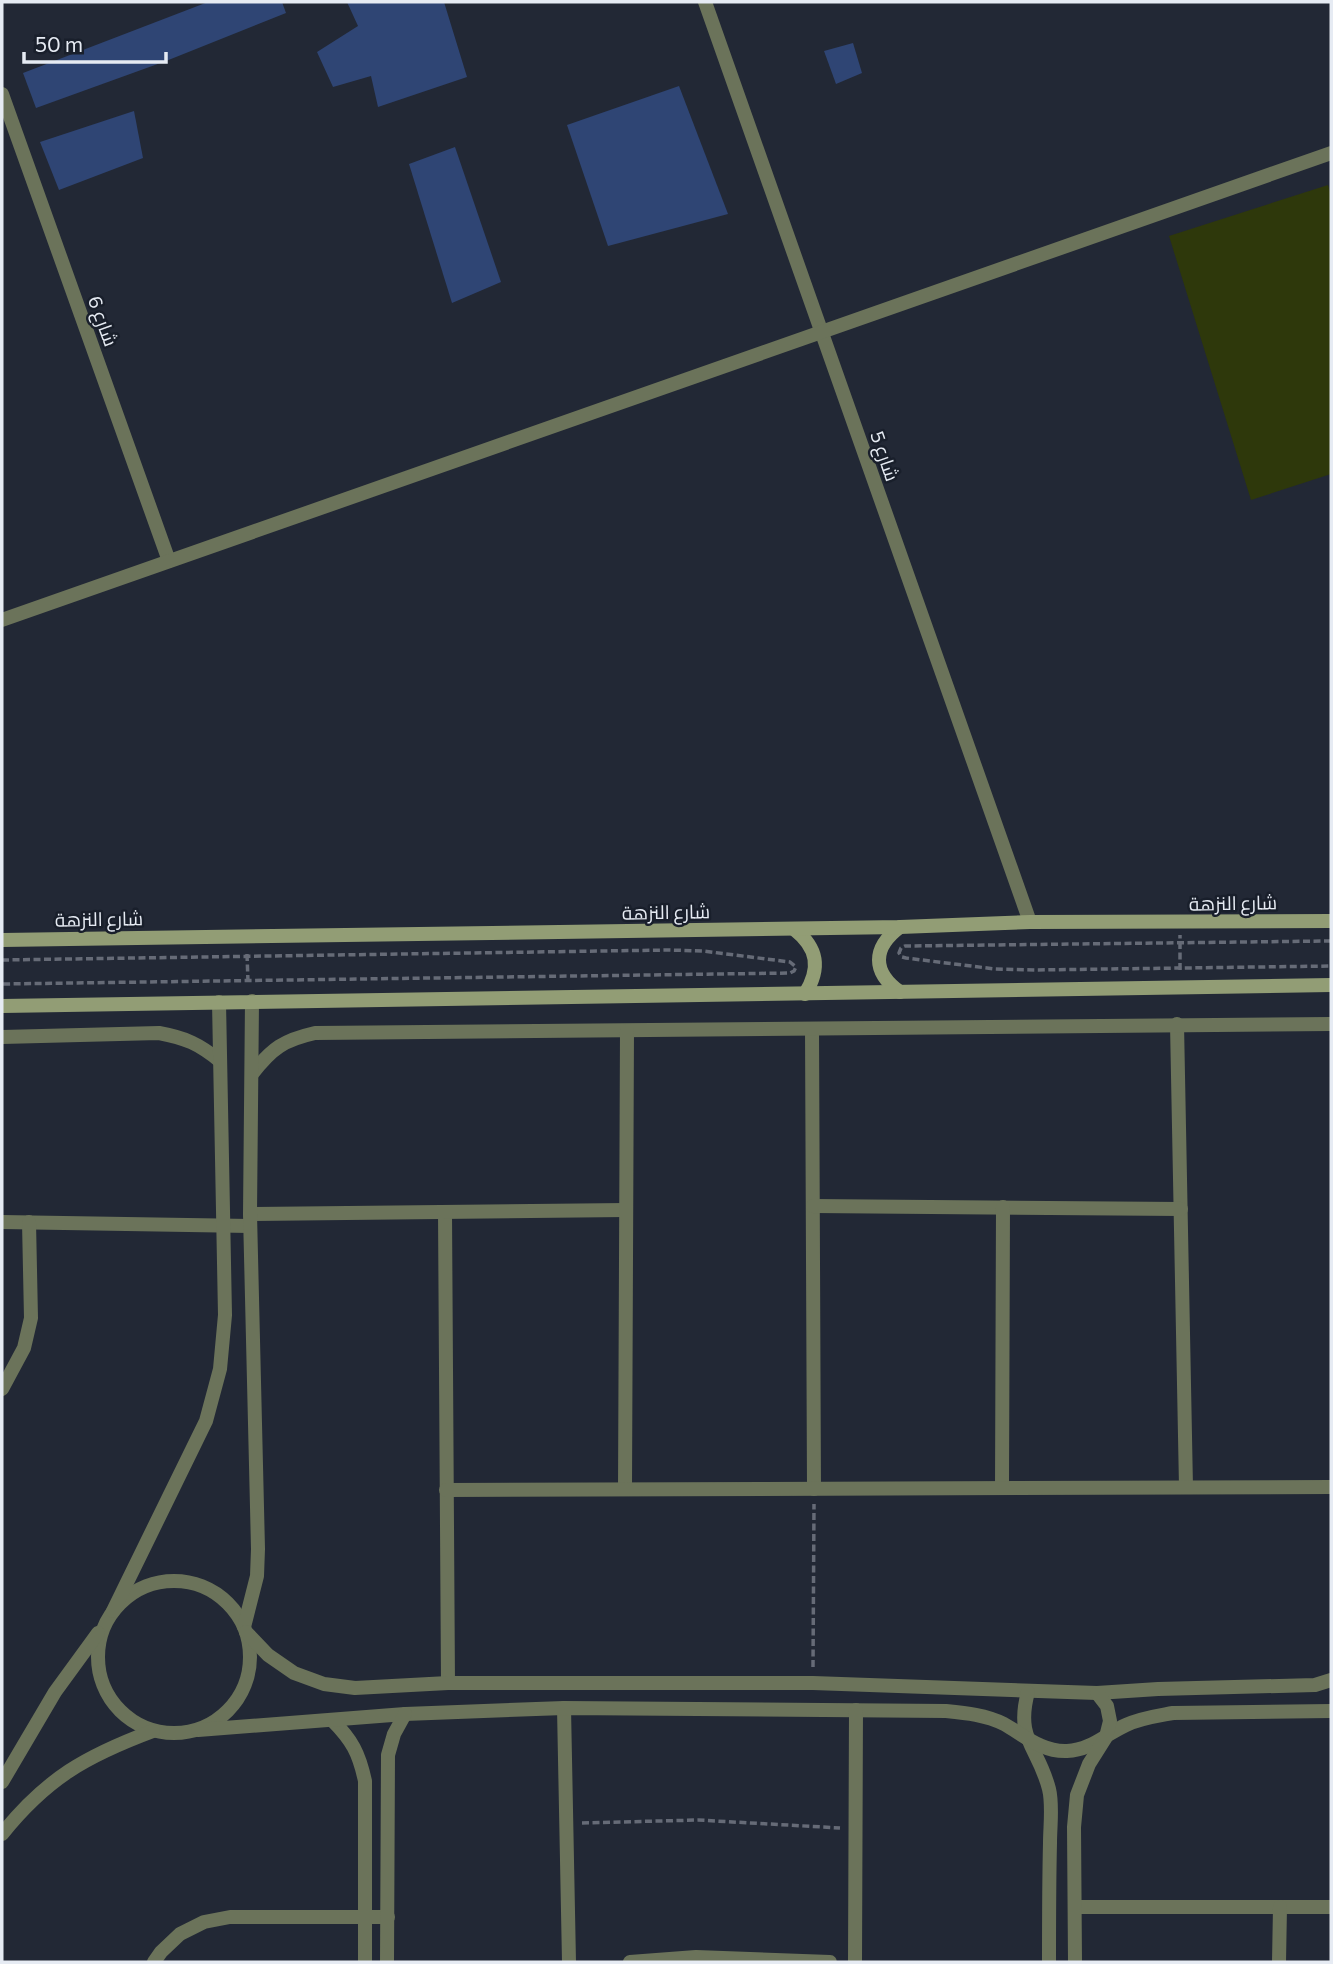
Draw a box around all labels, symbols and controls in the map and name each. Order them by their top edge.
scale bar [24,21,166,65]
text: 50 m [35,31,83,56]
street label: شارع 6 [81,292,123,350]
street label: شارع 5 [863,428,905,485]
street label: شارع النزهة [1189,890,1277,918]
street label: شارع النزهة [622,899,710,927]
street label: شارع النزهة [55,906,143,934]

